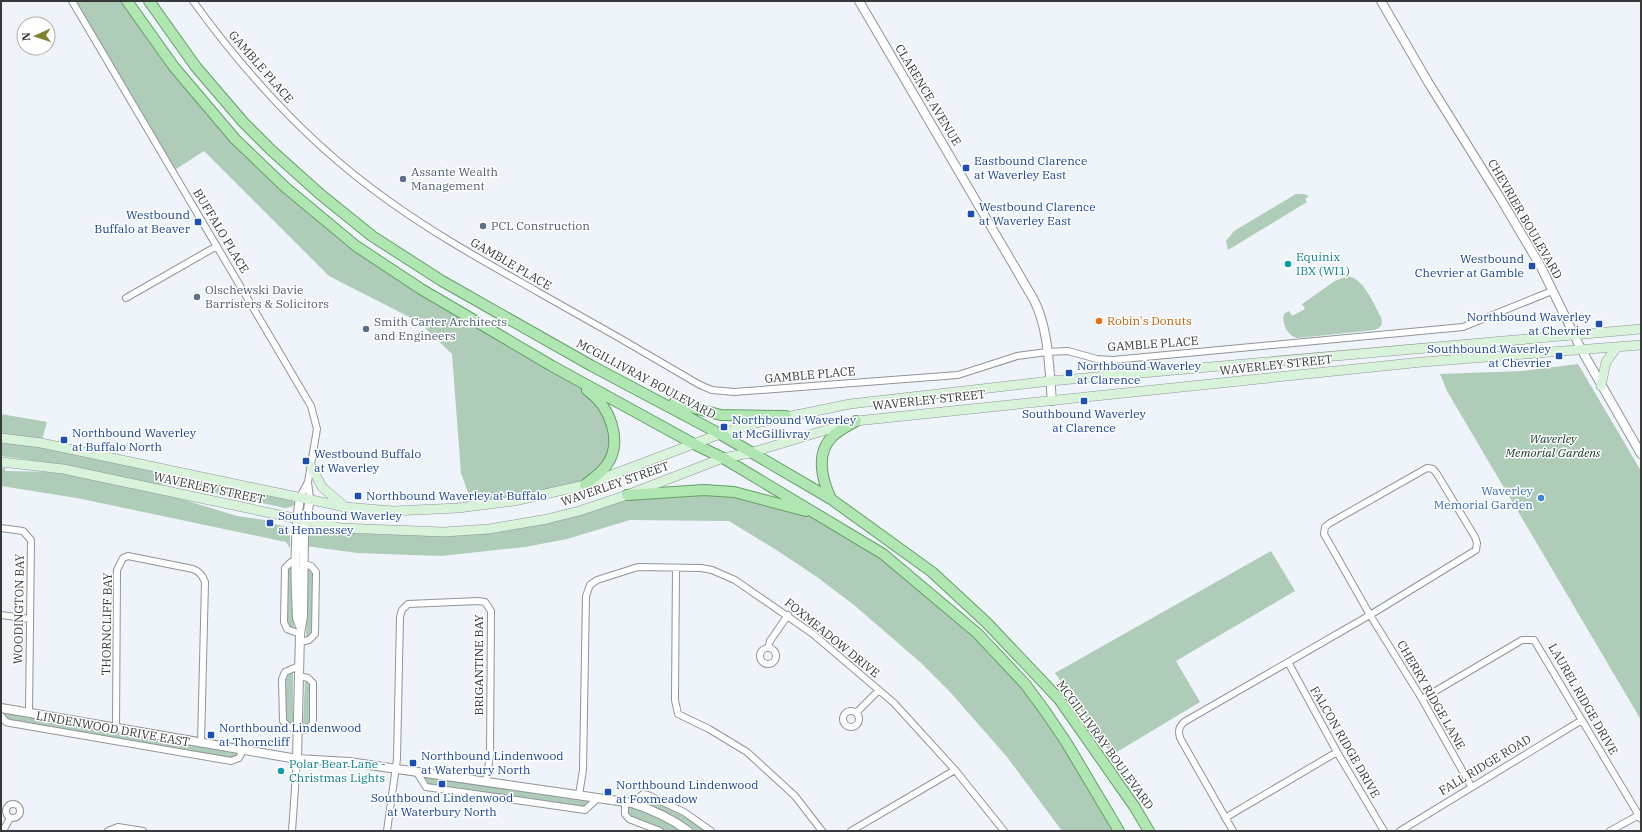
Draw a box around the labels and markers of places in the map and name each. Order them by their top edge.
place label: Eastbound Clarence at Waverley East [974,153,1087,182]
marker: Eastbound Clarence at Waverley East [961,163,971,173]
place label: Assante Wealth Management [411,164,499,193]
marker: Assante Wealth Management [398,174,408,184]
place label: Westbound Clarence at Waverley East [979,199,1096,228]
place label: Westbound Buffalo at Beaver [94,207,191,236]
marker: Westbound Clarence at Waverley East [966,209,976,219]
marker: Westbound Buffalo at Beaver [193,217,203,227]
place label: PCL Construction [491,218,590,233]
marker: PCL Construction [478,221,488,231]
place label: Equinix IBX (WI1) [1296,249,1350,278]
place label: Westbound Chevrier at Gamble [1415,251,1524,280]
marker: Equinix IBX (WI1) [1283,259,1293,269]
marker: Westbound Chevrier at Gamble [1527,261,1537,271]
place label: Olschewski Davie Barristers & Solicitors [205,282,329,311]
marker: Olschewski Davie Barristers & Solicitors [192,292,202,302]
place label: Northbound Waverley at Chevrier [1467,309,1592,338]
place label: Robin's Donuts [1107,313,1192,328]
place label: Smith Carter Architects and Engineers [374,314,507,343]
marker: Robin's Donuts [1094,316,1104,326]
marker: Northbound Waverley at Chevrier [1594,319,1604,329]
marker: Smith Carter Architects and Engineers [361,324,371,334]
place label: Southbound Waverley at Chevrier [1427,341,1552,370]
marker: Southbound Waverley at Chevrier [1554,351,1564,361]
place label: Northbound Waverley at Clarence [1077,358,1202,387]
marker: Northbound Waverley at Clarence [1064,368,1074,378]
marker: Southbound Waverley at Clarence [1079,396,1089,406]
place label: Southbound Waverley at Clarence [1022,406,1147,435]
place label: Northbound Waverley at McGillivray [732,412,857,441]
marker: Northbound Waverley at McGillivray [719,422,729,432]
place label: Northbound Waverley at Buffalo North [72,425,197,454]
marker: Northbound Waverley at Buffalo North [59,435,69,445]
place label: Westbound Buffalo at Waverley [314,446,421,475]
marker: Westbound Buffalo at Waverley [301,456,311,466]
place label: Waverley Memorial Garden [1434,483,1534,512]
place label: Northbound Waverley at Buffalo [366,488,547,503]
marker: Northbound Waverley at Buffalo [353,491,363,501]
marker: Waverley Memorial Garden [1536,493,1546,503]
place label: Southbound Waverley at Hennessey [278,508,403,537]
marker: Southbound Waverley at Hennessey [265,518,275,528]
place label: Northbound Lindenwood at Thorncliff [219,720,362,749]
marker: Northbound Lindenwood at Thorncliff [206,730,216,740]
place label: Northbound Lindenwood at Waterbury North [421,748,564,777]
place label: Polar Bear Lane - Christmas Lights [289,756,386,785]
marker: Northbound Lindenwood at Waterbury North [408,758,418,768]
marker: Polar Bear Lane - Christmas Lights [276,766,286,776]
place label: Northbound Lindenwood at Foxmeadow [616,777,759,806]
marker: Southbound Lindenwood at Waterbury North [437,779,447,789]
marker: Northbound Lindenwood at Foxmeadow [603,787,613,797]
place label: Southbound Lindenwood at Waterbury North [371,790,513,819]

